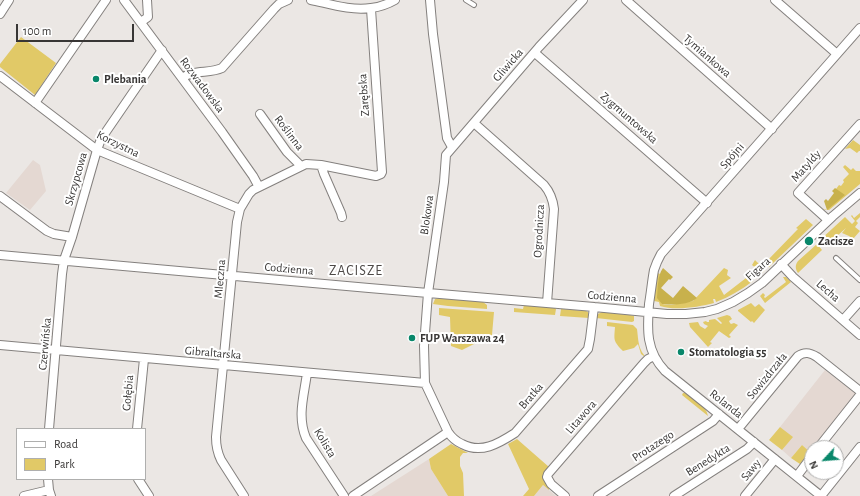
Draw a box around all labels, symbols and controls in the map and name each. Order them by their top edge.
scale bar [18,16,136,42]
text: 100 m [23,25,51,37]
street label: Tymiankowa [680,31,734,81]
street label: Gliwicka [490,45,526,85]
street label: Rozwadowska [177,54,227,116]
place label: Plebania [104,72,147,86]
street label: Zarębska [355,73,373,117]
marker: Plebania [91,74,101,84]
street label: Zygmuntowska [597,89,661,147]
street label: Roślinna [271,113,307,153]
street label: Korzystna [94,127,142,161]
street label: Spójni [717,140,747,172]
street label: Matyldy [788,147,824,185]
street label: Skrzypcowa [62,151,90,207]
street label: Blokowa [417,194,437,236]
street label: Ogrodnicza [530,204,548,258]
place label: Zacisze [818,234,853,248]
marker: Zacisze [803,235,815,247]
street label: Figara [743,254,773,284]
street label: Mleczna [211,259,229,299]
street label: Codzienna [264,260,314,278]
district label: ZACISZE [329,263,383,279]
street label: Lecha [813,277,843,305]
street label: Codzienna [587,288,637,306]
street label: Czerwińska [36,317,54,371]
place label: FUP Warszawa 24 [420,331,504,345]
marker: FUP Warszawa 24 [407,333,417,343]
street label: Gibraltarska [184,343,242,363]
place label: Stomatologia 55 [689,345,766,359]
marker: Stomatologia 55 [676,347,686,357]
street label: Sowizdrzała [744,350,790,402]
street label: Gołębia [119,374,137,412]
street label: Bratka [516,380,546,412]
street label: Rolanda [706,386,746,422]
street label: Litawora [562,397,600,437]
street label: Kolista [311,426,339,460]
street label: Protazego [629,427,677,465]
legend [16,428,146,480]
text: Road [54,438,78,450]
north arrow [804,440,844,480]
street label: Benedykta [683,441,733,479]
street label: Sawy [738,456,764,484]
text: Park [54,458,75,470]
text: N [807,459,820,471]

